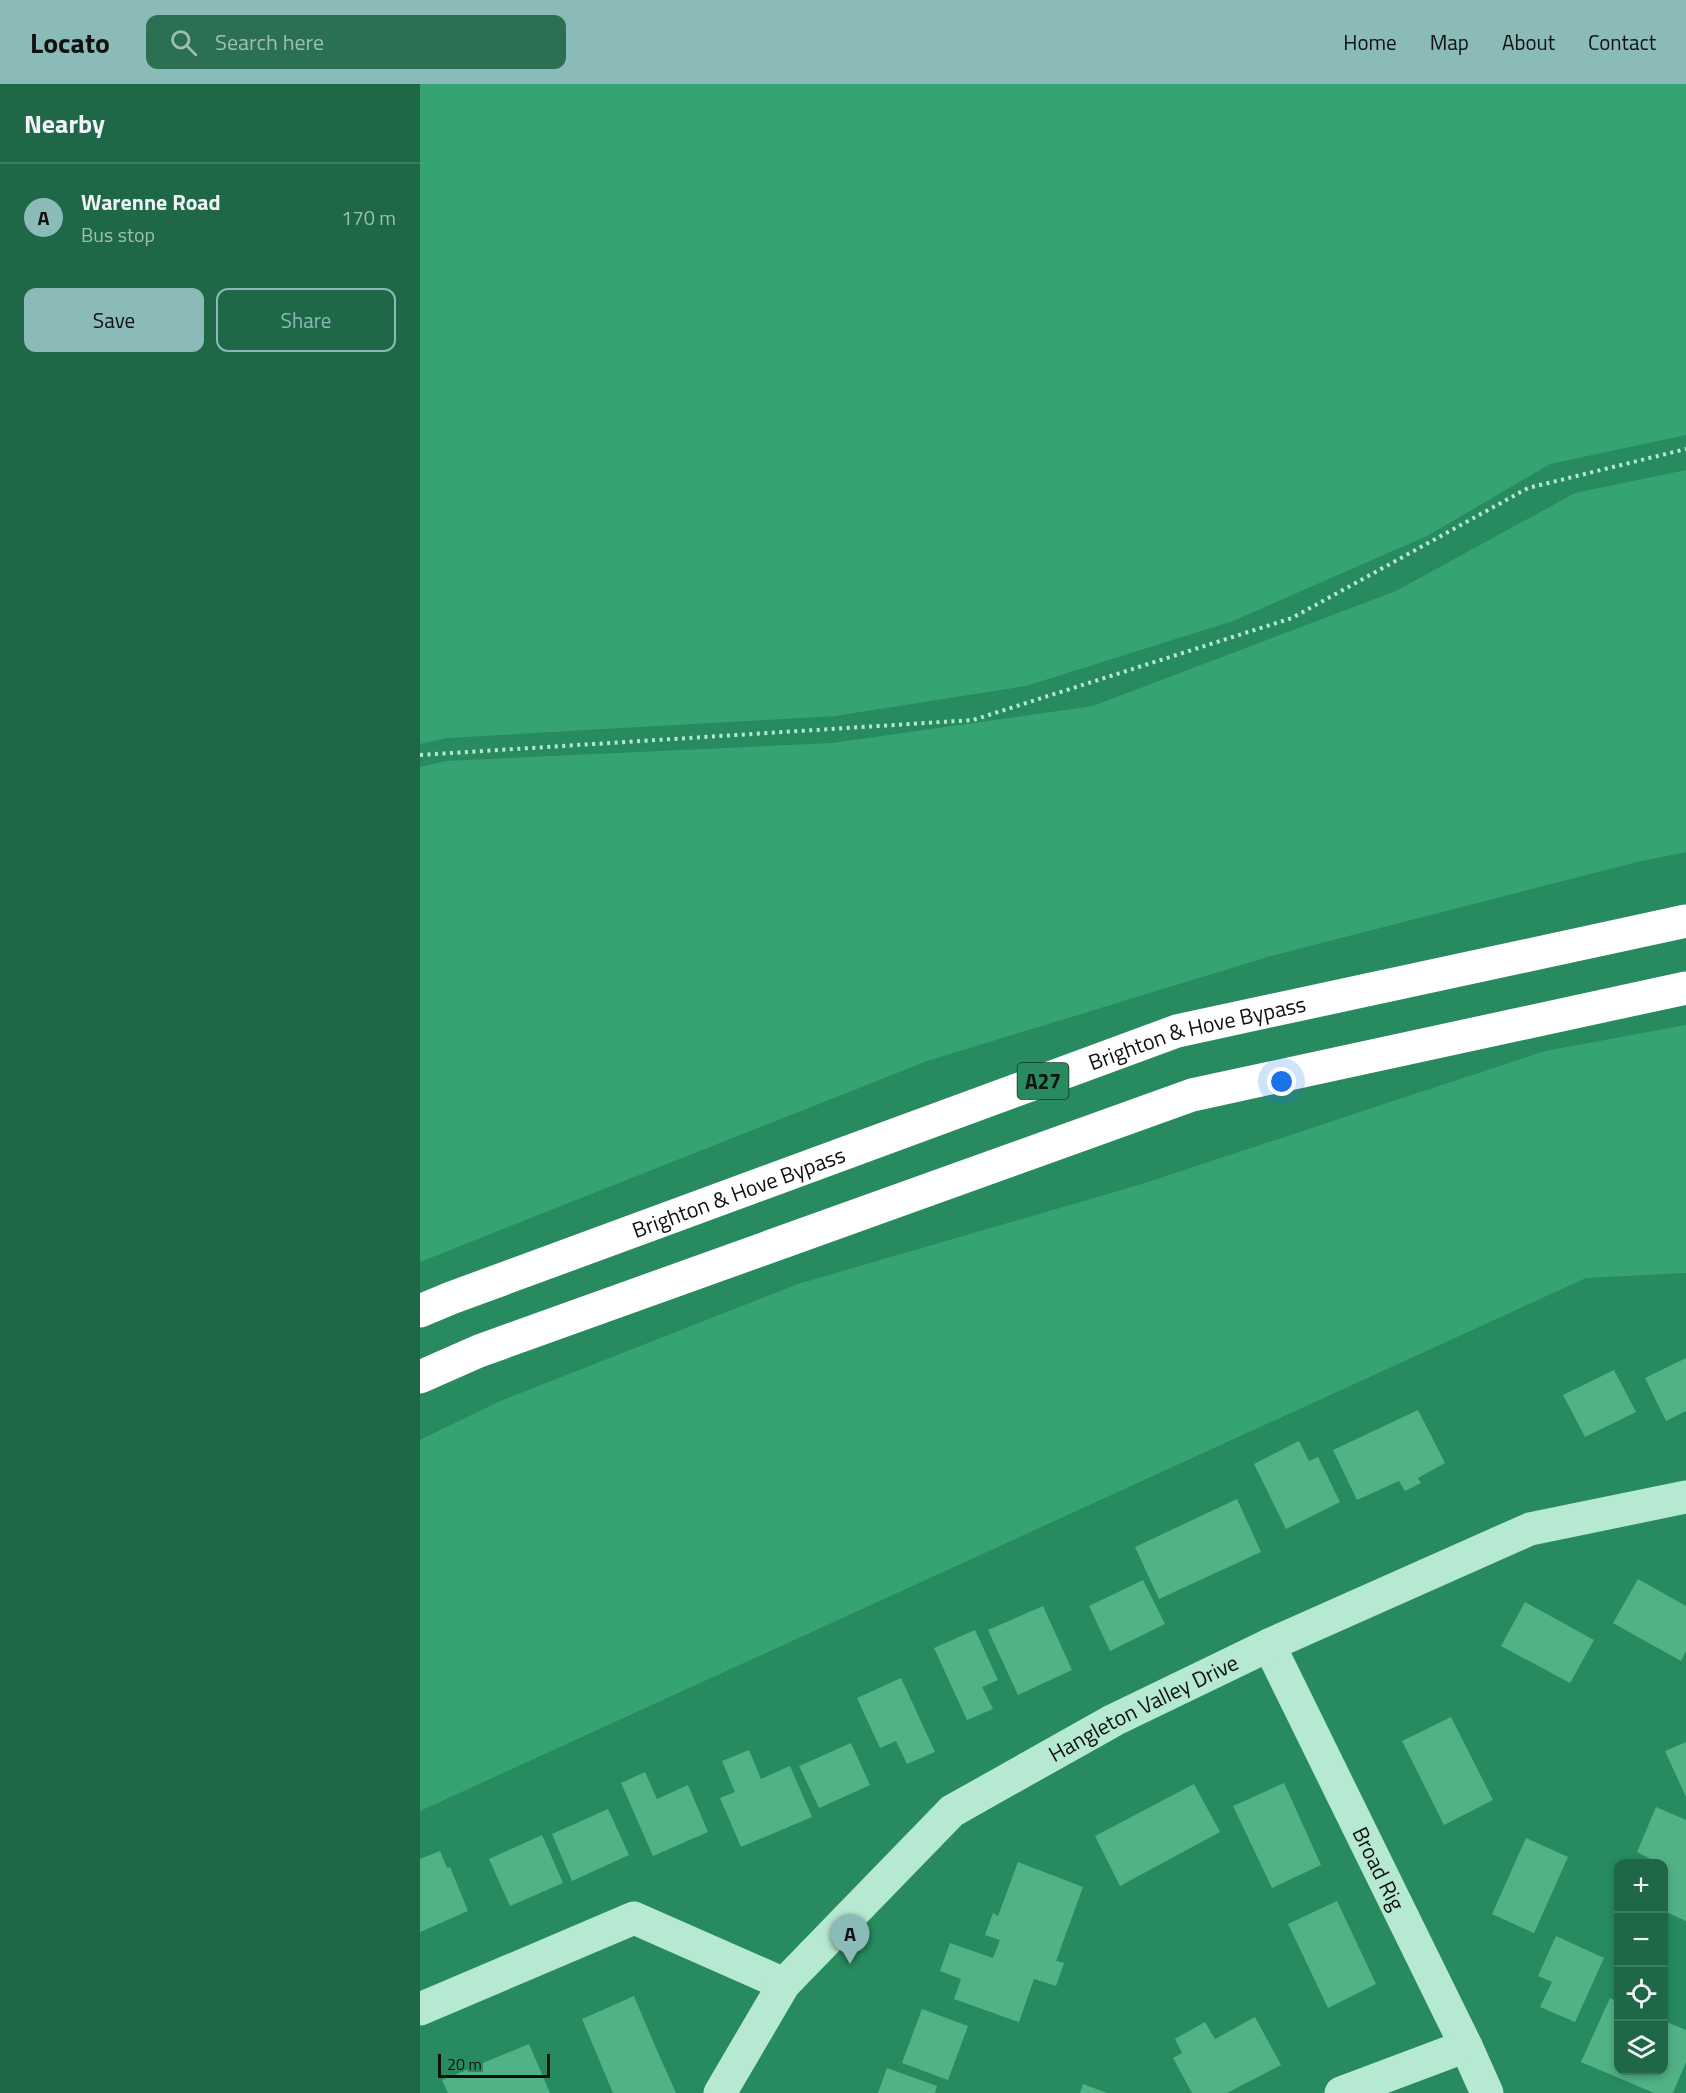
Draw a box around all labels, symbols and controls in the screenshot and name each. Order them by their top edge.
search box [146,15,566,69]
text: Locato [30,21,110,64]
text: Search here [215,25,324,59]
icon: search [167,26,200,59]
text: Home [1343,26,1397,58]
text: Map [1430,26,1469,58]
text: About [1502,26,1555,58]
text: Contact [1588,26,1656,58]
text: Nearby [24,104,105,143]
text: Warenne Road [81,185,221,219]
text: A [37,202,50,233]
text: 170 m [341,202,396,233]
text: Bus stop [81,219,155,250]
button: Save [24,288,204,352]
button: Share [216,288,396,352]
street label: Brighton & Hove Bypass [1083,987,1309,1079]
road number: A27 [1018,1063,1068,1099]
your location [1267,1067,1296,1096]
street label: Brighton & Hove Bypass [627,1137,850,1247]
street label: Hangleton Valley Drive [1042,1645,1244,1771]
street label: Broad Rig [1344,1821,1414,1916]
map controls [1614,1859,1668,2075]
button: + [1614,1859,1668,1913]
button: − [1614,1913,1668,1967]
pin: A [830,1914,870,1964]
button: locate [1614,1967,1668,2021]
button: layers [1614,2021,1668,2075]
scale bar [438,2051,550,2078]
text: 20 m [447,2052,482,2076]

